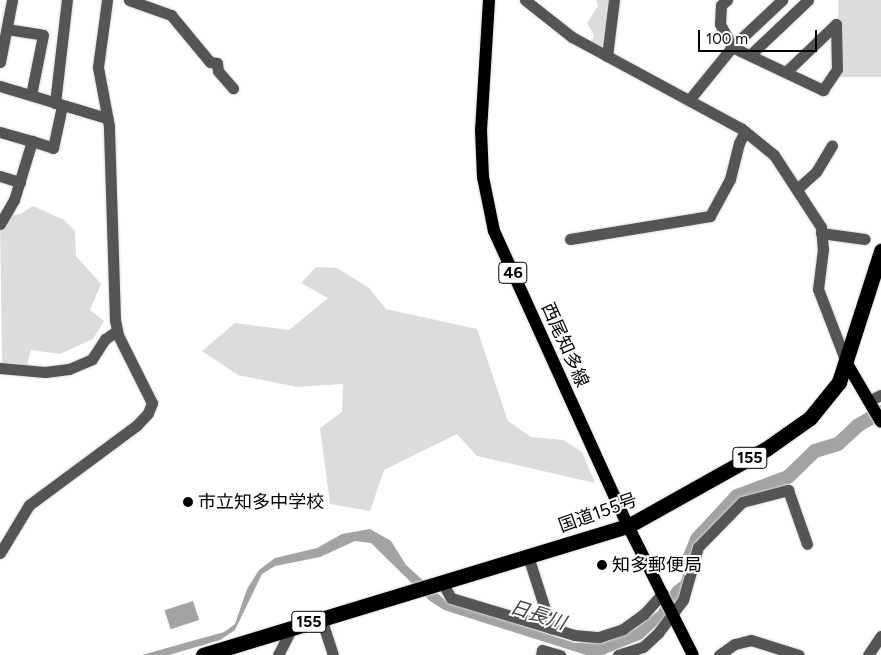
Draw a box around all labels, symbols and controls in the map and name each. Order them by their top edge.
scale bar [701,20,820,52]
text: 100 m [706,30,748,48]
road number: 46 [498,260,528,286]
street label: 西尾知多線 [537,299,593,391]
road number: 155 [731,444,769,472]
street label: 国道155号 [556,489,640,537]
place label: 市立知多中学校 [198,491,324,513]
marker: 市立知多中学校 [182,496,194,508]
place label: 知多郵便局 [612,554,702,576]
marker: 知多郵便局 [596,559,608,571]
water label: 日長川 [507,595,569,635]
road number: 155 [290,608,328,636]

